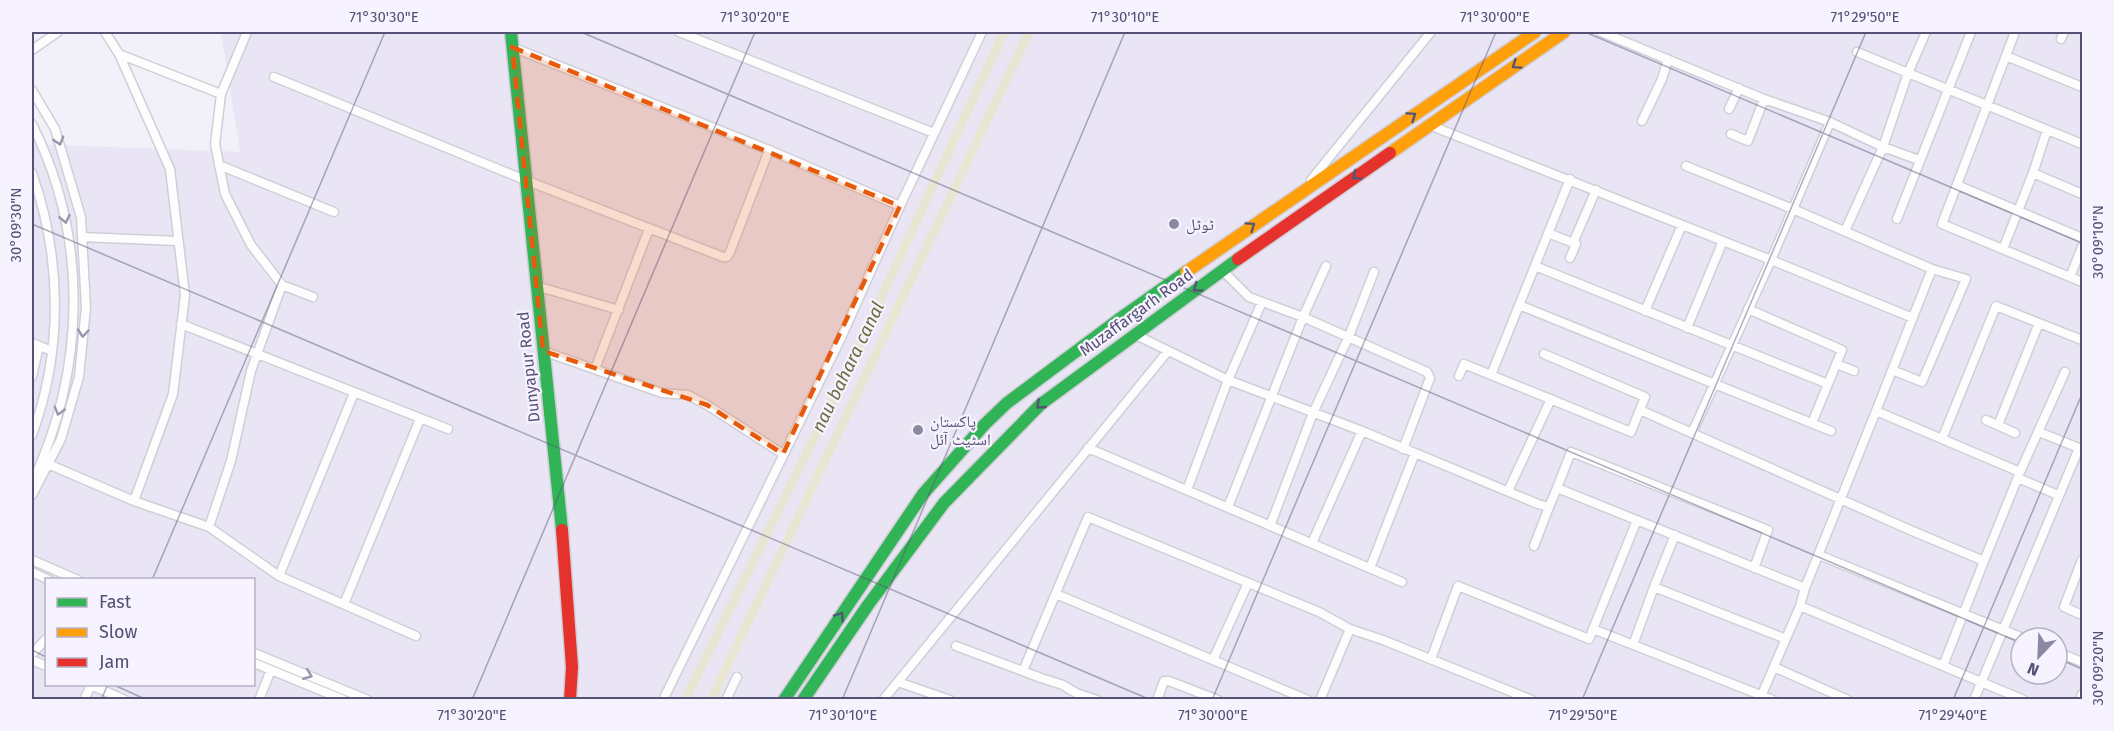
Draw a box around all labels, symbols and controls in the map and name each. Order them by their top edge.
text: 71°30'30"E [349,8,419,26]
text: 71°30'20"E [720,8,790,26]
text: 71°30'10"E [1091,8,1159,26]
text: 71°30'00"E [1460,8,1530,26]
text: 71°29'50"E [1831,8,1899,26]
one-way arrow [1512,58,1523,69]
one-way arrow [1405,112,1416,123]
one-way arrow [52,135,64,146]
one-way arrow [1352,169,1363,180]
text: 30°09'30"N [7,187,25,263]
text: 30°09'10"N [2089,205,2107,279]
one-way arrow [58,213,71,223]
place label: ٹوٹل [1186,215,1214,235]
marker: ٹوٹل [1167,217,1181,231]
one-way arrow [1245,222,1256,233]
street label: Muzaffargarh Road [1076,265,1197,360]
one-way arrow [1192,281,1203,292]
water label: nau bahara canal [807,298,889,436]
street label: Dunyapur Road [513,311,544,423]
one-way arrow [77,328,90,337]
one-way arrow [1036,398,1047,409]
one-way arrow [54,406,66,416]
place label: پاکستان اسٹیٹ آئل [930,412,991,450]
marker: پاکستان اسٹیٹ آئل [911,423,925,437]
legend [45,578,255,686]
text: Fast [99,591,132,613]
one-way arrow [833,612,844,623]
text: Slow [99,621,138,643]
north arrow [2009,626,2069,686]
text: 30°09'20"N [2089,631,2107,705]
text: Jam [99,651,130,673]
text: N [2025,659,2042,680]
one-way arrow [301,668,312,680]
text: 71°30'20"E [437,706,507,724]
text: 71°30'10"E [809,706,877,724]
text: 71°30'00"E [1178,706,1248,724]
text: 71°29'50"E [1549,706,1617,724]
text: 71°29'40"E [1919,706,1987,724]

